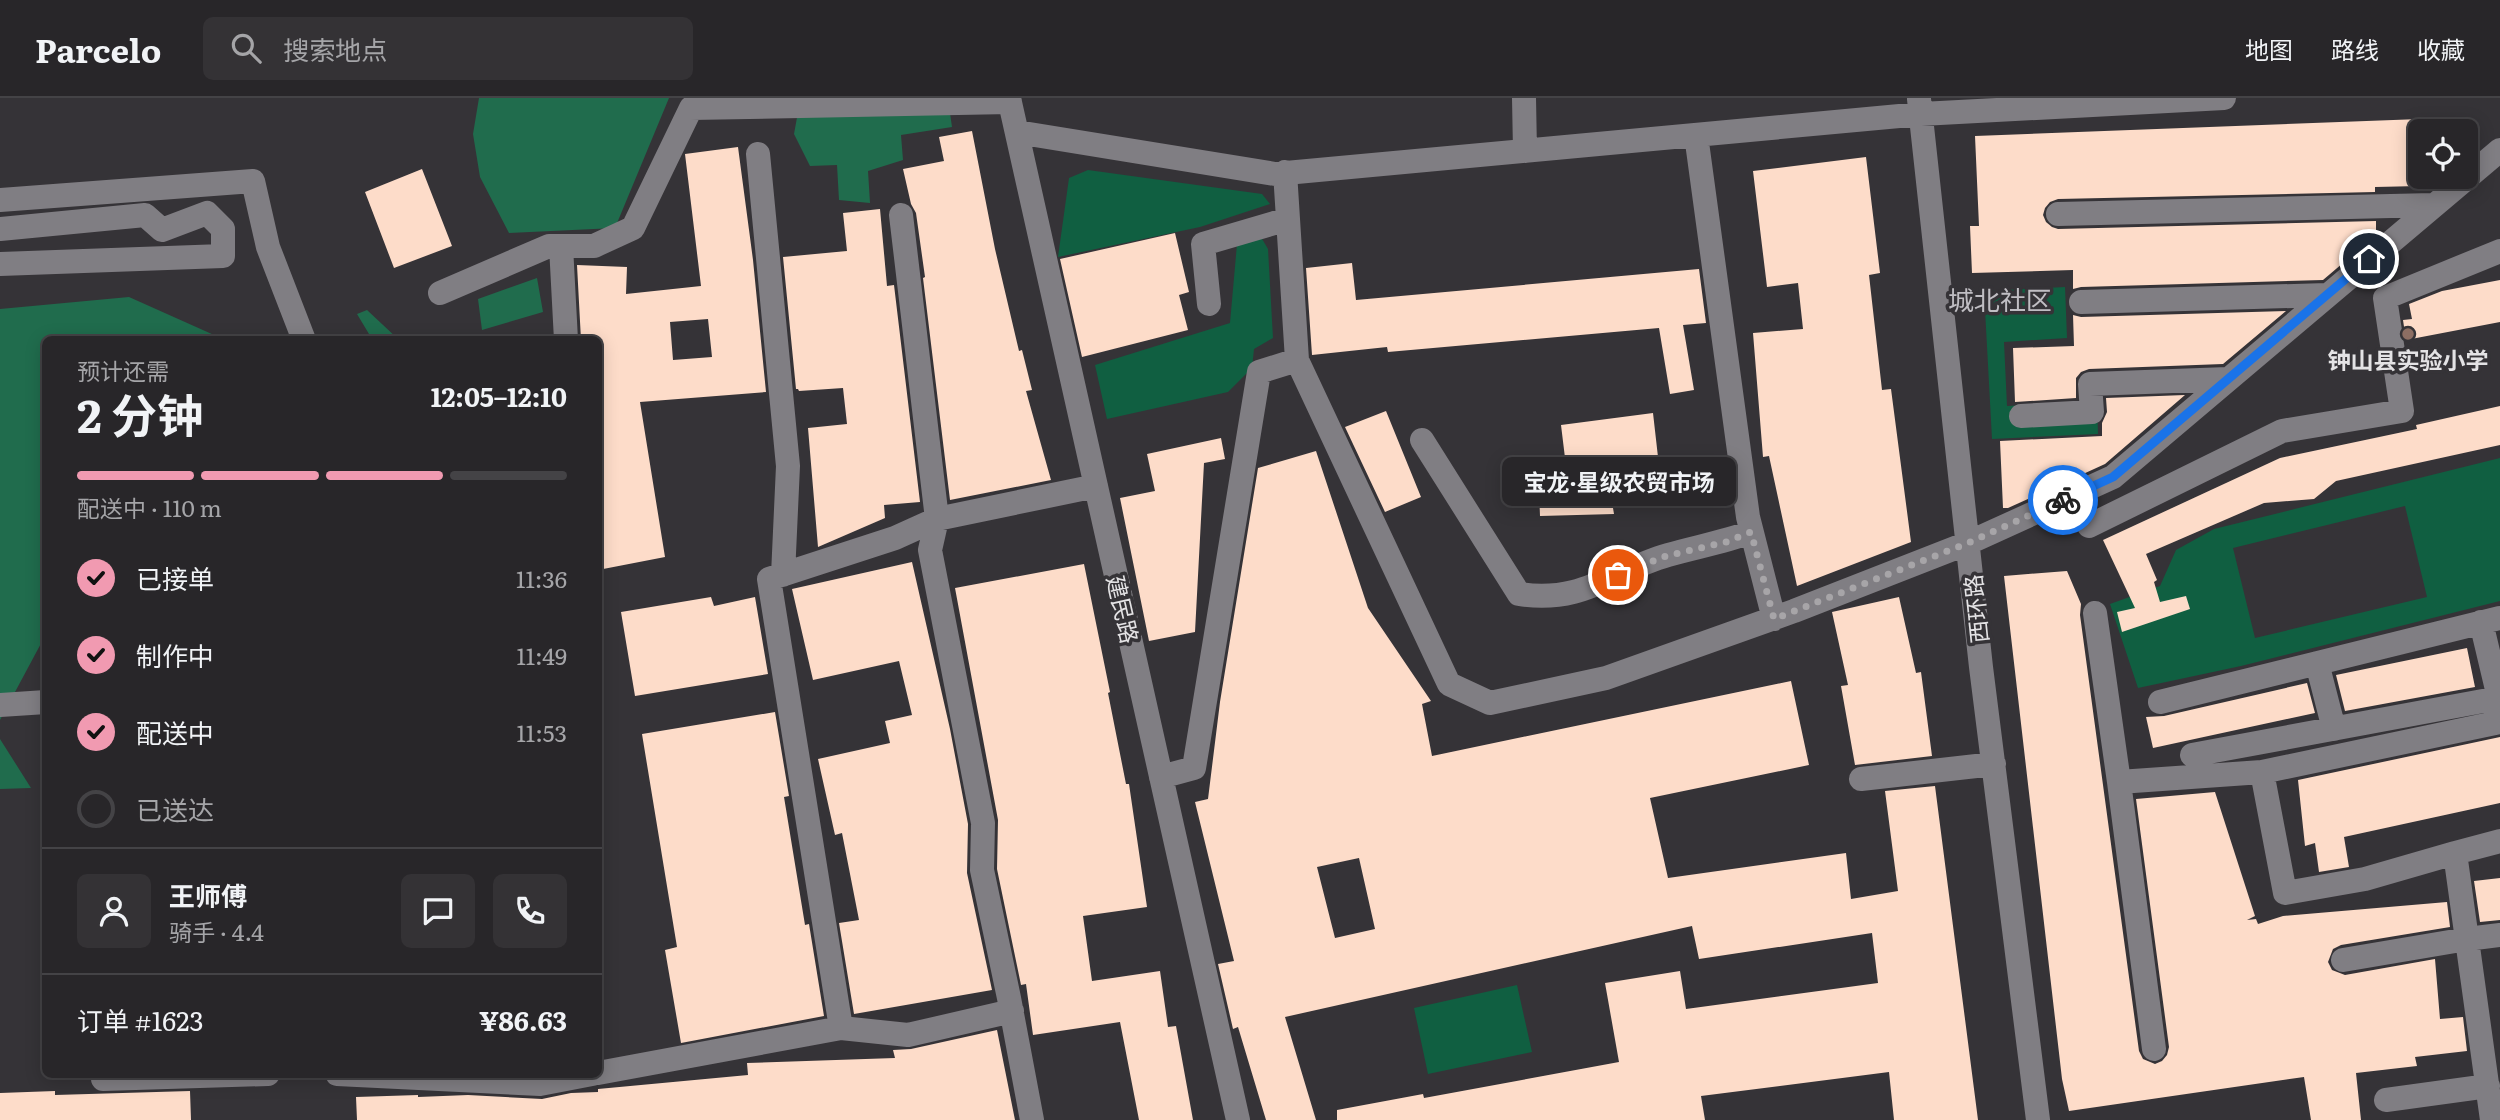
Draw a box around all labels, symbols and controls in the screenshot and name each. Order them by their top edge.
search box [203,17,693,80]
text: Parcelo [35,24,161,73]
icon: search [227,29,265,67]
text: 搜索地点 [283,29,387,68]
text: 地图 [2245,31,2293,66]
text: 路线 [2331,31,2379,66]
text: 收藏 [2417,31,2465,66]
map controls [2408,119,2478,189]
button: locate [2408,119,2478,189]
pin [2339,229,2399,289]
icon: home [2350,240,2388,278]
district label: 城北社区 [1948,279,2052,318]
marker: 钟山县实验小学 [2400,326,2416,342]
place label: 钟山县实验小学 [2328,342,2489,376]
text: 预计还需 [77,353,169,387]
text: 12:05–12:10 [431,376,567,415]
text: 2 分钟 [77,379,203,447]
callout: 宝龙·星级农贸市场 [1501,456,1735,505]
text: 宝龙·星级农贸市场 [1523,464,1715,498]
courier [2028,465,2098,535]
icon: bike [2044,481,2082,519]
text: 配送中 · 110 m [77,490,222,524]
pin [1588,545,1648,605]
icon: bag [1599,556,1637,594]
text: 已接单 [136,558,214,597]
icon: check [77,559,115,597]
text: 11:36 [516,561,567,595]
street label: 建民路 [1100,572,1148,646]
street label: 西环路 [1954,573,1996,645]
text: 制作中 [136,635,214,674]
icon: check [77,636,115,674]
text: 11:49 [516,638,567,672]
text: 配送中 [136,712,214,751]
icon: check [77,713,115,751]
text: 11:53 [516,715,567,749]
text: 已送达 [136,789,214,828]
button: person [77,874,151,948]
button: chat [401,874,475,948]
button: phone [493,874,567,948]
text: 王师傅 [169,875,247,914]
text: 骑手 · 4.4 [169,914,264,948]
text: 订单 #1623 [77,1000,204,1039]
text: ¥86.63 [479,1000,567,1039]

